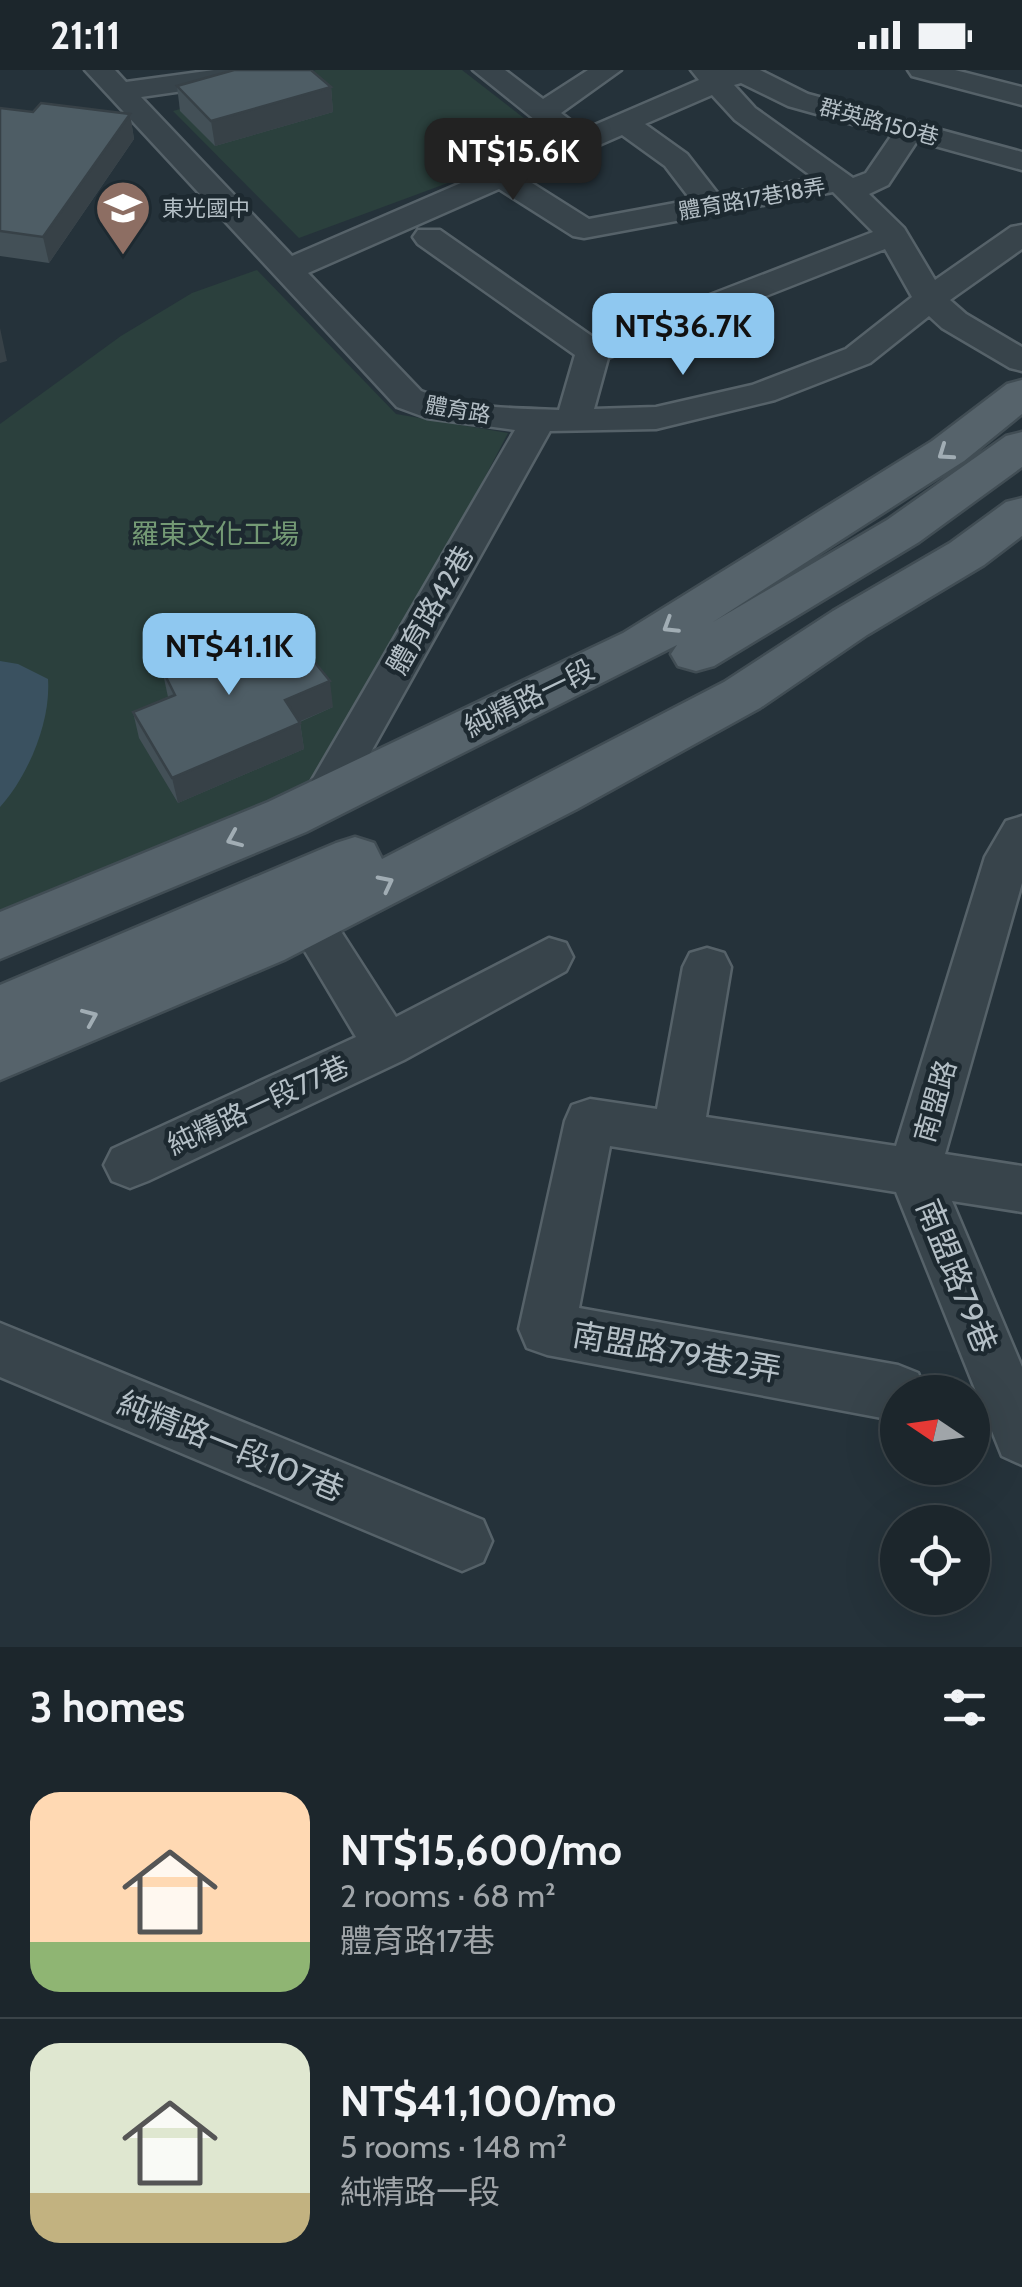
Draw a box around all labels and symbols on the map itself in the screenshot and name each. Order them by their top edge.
street label: 群英路150巷 [816,93,942,151]
pin: NT$15.6K [410,118,616,203]
street label: 體育路17巷18弄 [676,173,828,225]
school or university icon: 東光國中 [93,178,153,257]
place label: 東光國中 [162,195,250,222]
pin: NT$36.7K [580,293,786,378]
street label: 體育路 [423,391,493,429]
one-way arrow [937,441,956,459]
park label: 羅東文化工場 [131,517,299,551]
street label: 體育路42巷 [380,540,480,680]
pin: NT$41.1K [126,613,332,698]
one-way arrow [663,614,681,633]
street label: 純精路一段 [459,652,599,744]
one-way arrow [226,827,244,847]
one-way arrow [375,875,393,895]
one-way arrow [80,1009,98,1029]
street label: 純精路一段77巷 [162,1048,354,1162]
street label: 南盟路 [907,1056,963,1146]
street label: 南盟路79巷 [909,1193,1005,1359]
street label: 南盟路79巷2弄 [570,1314,784,1390]
north arrow [880,1375,990,1485]
street label: 純精路一段107巷 [112,1383,350,1509]

